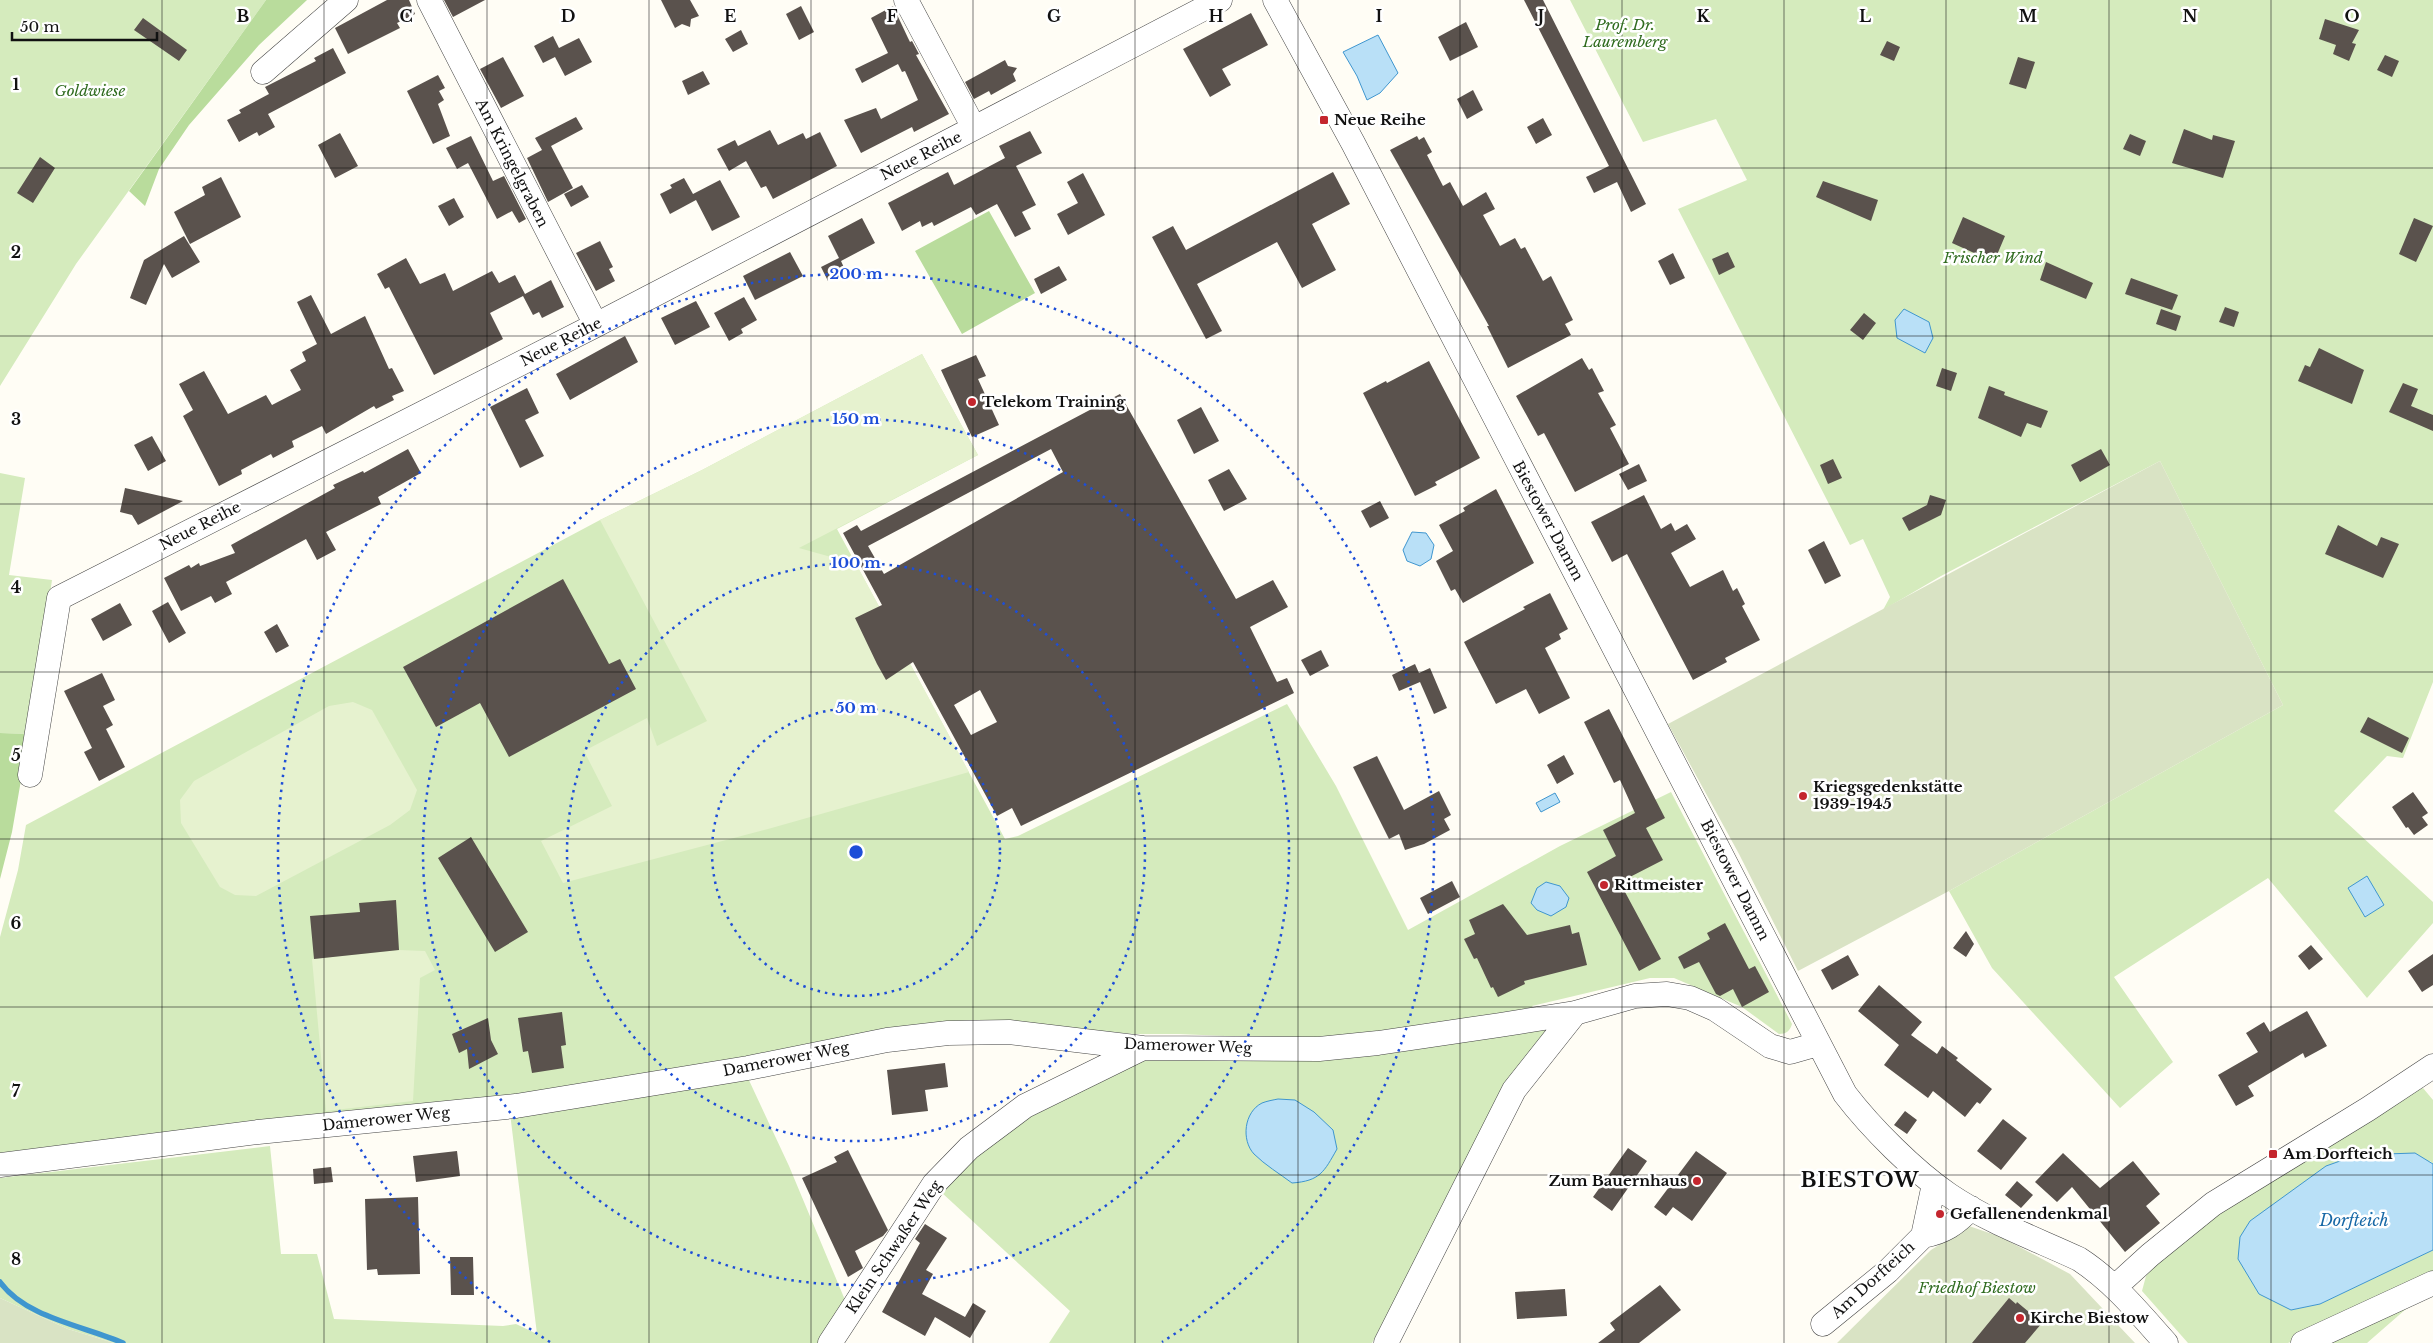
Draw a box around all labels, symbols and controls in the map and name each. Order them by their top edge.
text: B [237,6,250,26]
text: C [399,6,413,26]
text: D [561,6,575,26]
text: E [724,6,736,26]
text: F [886,6,898,26]
text: G [1047,6,1061,26]
text: H [1208,6,1224,26]
text: I [1376,6,1383,26]
text: J [1535,6,1544,26]
text: K [1696,6,1710,26]
text: L [1859,6,1871,26]
text: M [2019,6,2037,26]
text: N [2182,6,2198,26]
text: O [2344,6,2360,26]
scale bar [12,10,158,42]
park label: Prof. Dr. Lauremberg [1582,15,1668,51]
text: 50 m [20,17,60,36]
text: 1 [13,74,20,94]
park label: Goldwiese [55,81,126,100]
street label: Am Kringelgraben [471,94,553,230]
place label: Neue Reihe [1334,110,1426,129]
marker: Neue Reihe [1318,114,1330,126]
street label: Neue Reihe [877,127,965,184]
text: 2 [11,242,21,262]
park label: Frischer Wind [1942,248,2043,267]
text: 200 m [830,264,883,283]
street label: Neue Reihe [517,313,605,370]
place label: Telekom Training [982,392,1126,411]
marker: Telekom Training [966,396,978,408]
text: 3 [11,409,21,429]
text: 150 m [832,409,880,428]
street label: Biestower Damm [1509,458,1588,584]
street label: Neue Reihe [156,497,244,554]
text: 100 m [831,553,881,572]
text: 4 [11,577,21,597]
text: 50 m [836,698,877,717]
text: 5 [11,745,21,765]
place label: Kriegsgedenkstätte 1939-1945 [1813,777,1963,813]
marker: Kriegsgedenkstätte 1939-1945 [1797,790,1809,802]
street label: Biestower Damm [1697,816,1774,943]
centre of rings [847,843,865,861]
place label: Rittmeister [1614,875,1703,894]
marker: Rittmeister [1598,879,1610,891]
text: 6 [11,913,22,933]
street label: Damerower Weg [1124,1034,1253,1057]
street label: Damerower Weg [721,1037,852,1080]
text: 7 [12,1081,21,1101]
street label: Damerower Weg [321,1102,452,1135]
place label: Am Dorfteich [2282,1144,2393,1163]
marker: Am Dorfteich [2267,1148,2279,1160]
district label: BIESTOW [1800,1168,1920,1192]
place label: Zum Bauernhaus [1549,1171,1687,1190]
marker: Zum Bauernhaus [1691,1175,1703,1187]
street label: Klein Schwaßer Weg [842,1176,946,1317]
place label: Gefallenendenkmal [1950,1204,2108,1223]
marker: Gefallenendenkmal [1934,1208,1946,1220]
water label: Dorfteich [2318,1210,2389,1230]
street label: Am Dorfteich [1826,1237,1918,1323]
text: 8 [11,1249,21,1269]
park label: Friedhof Biestow [1917,1278,2036,1297]
place label: Kirche Biestow [2030,1308,2149,1327]
marker: Kirche Biestow [2014,1312,2026,1324]

